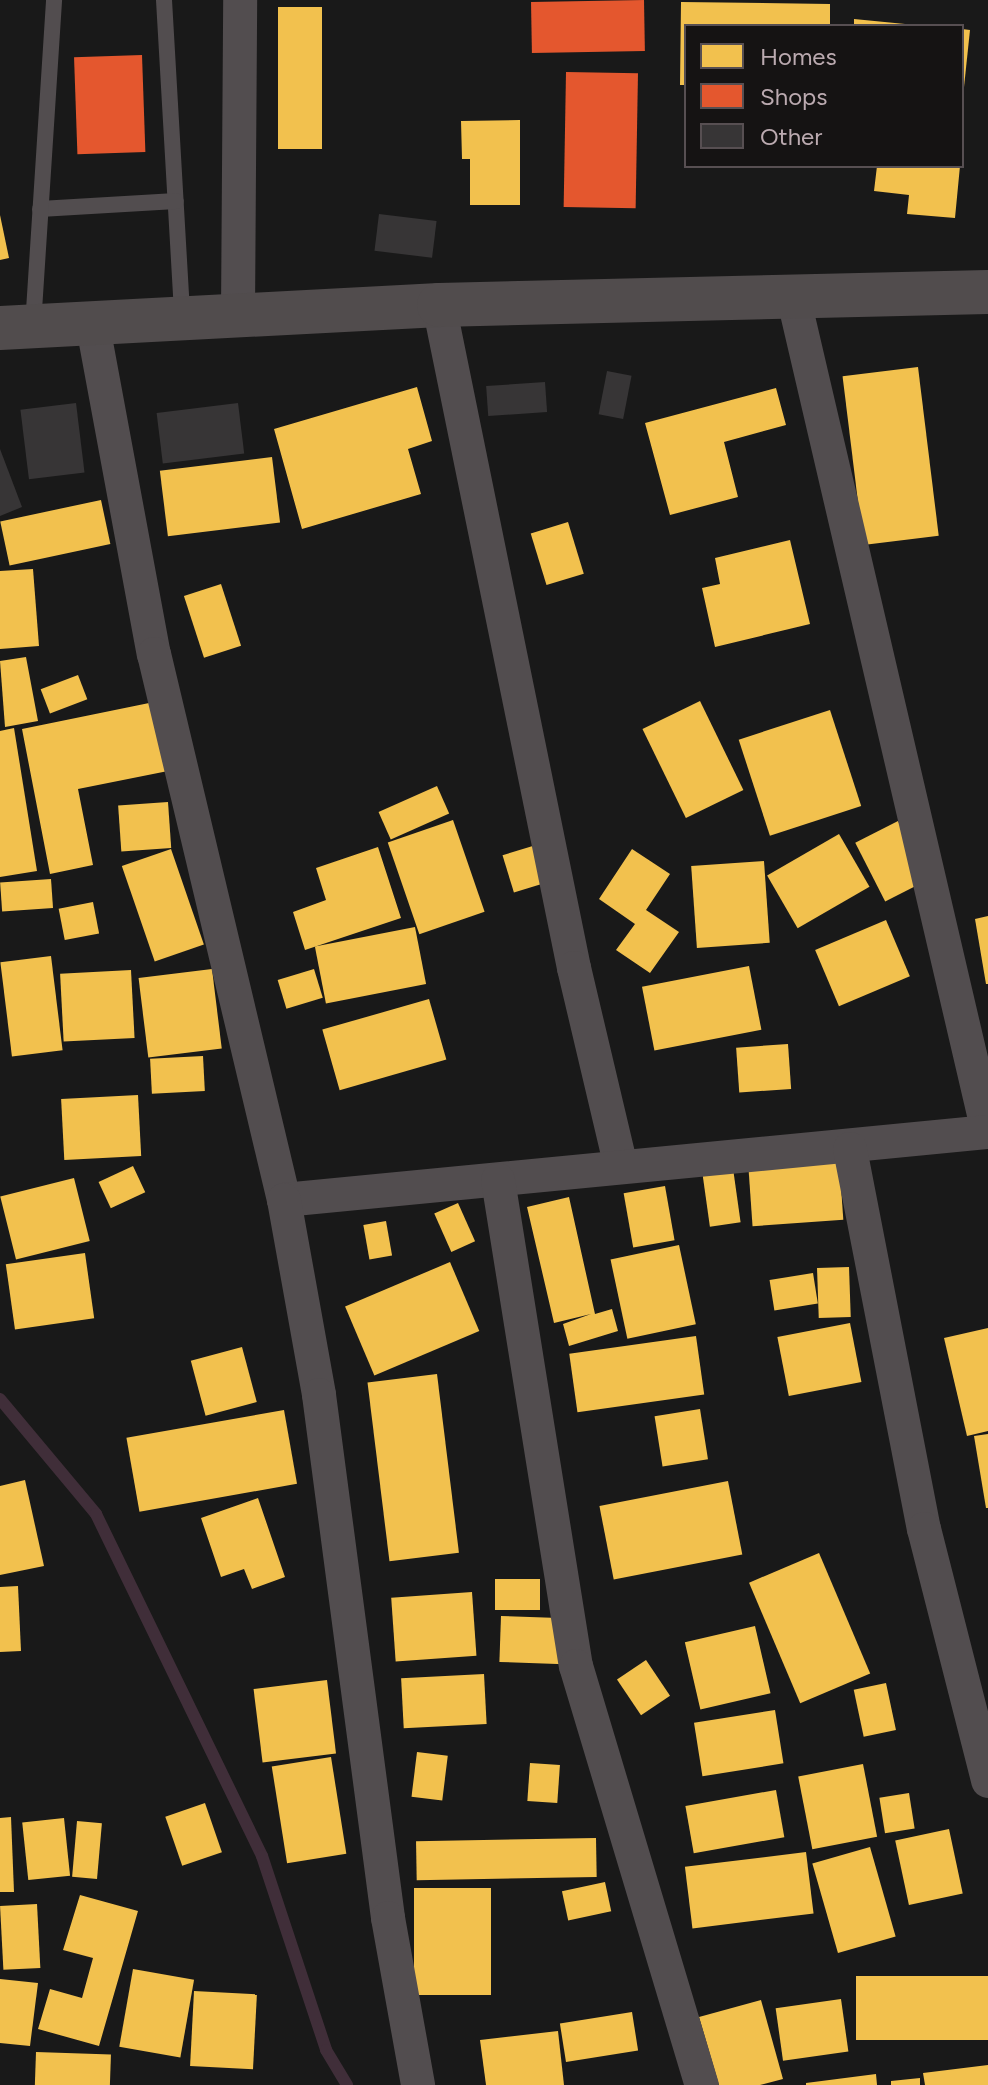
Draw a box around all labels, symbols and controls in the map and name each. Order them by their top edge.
legend [684,24,964,168]
text: Homes [760,42,837,71]
text: Shops [760,82,827,111]
text: Other [760,122,822,151]

